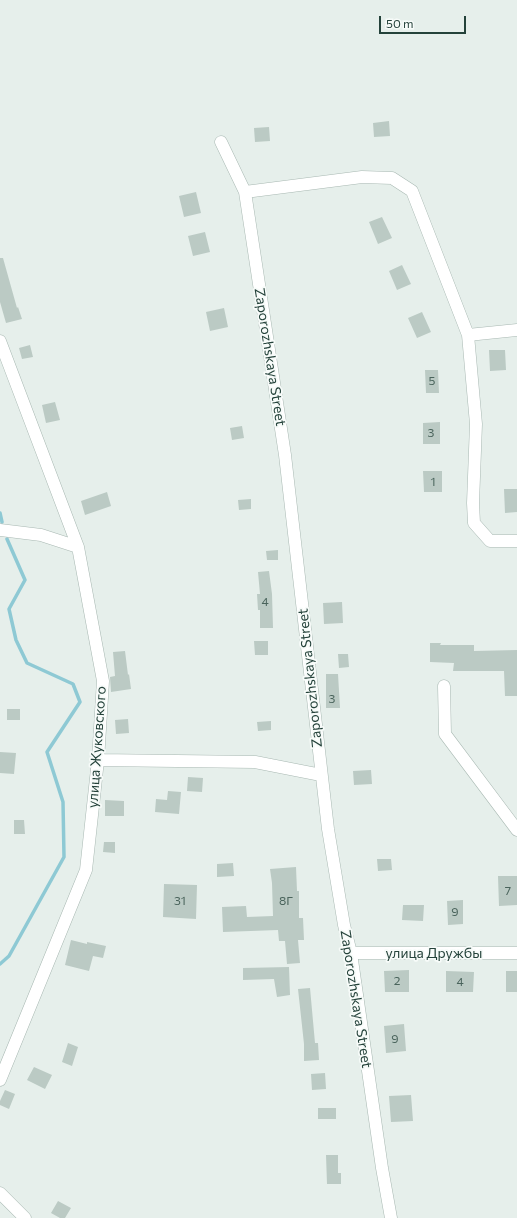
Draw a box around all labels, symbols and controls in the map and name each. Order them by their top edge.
scale bar [381,8,468,34]
text: 50 m [386,16,414,30]
street label: Zaporozhskaya Street [251,287,289,427]
house number: 5 [429,374,435,388]
house number: 3 [428,426,434,440]
house number: 1 [430,475,436,489]
house number: 4 [261,595,269,609]
street label: Zaporozhskaya Street [294,608,326,748]
street label: улица Жуковского [84,686,110,808]
house number: 3 [329,692,335,706]
house number: 7 [505,884,511,898]
house number: 31 [174,894,186,908]
house number: 8Г [279,894,293,908]
house number: 9 [451,905,459,919]
street label: Zaporozhskaya Street [337,929,375,1069]
street label: улица Дружбы [386,945,482,961]
house number: 2 [394,974,400,988]
house number: 4 [456,975,464,989]
house number: 9 [391,1032,399,1046]

